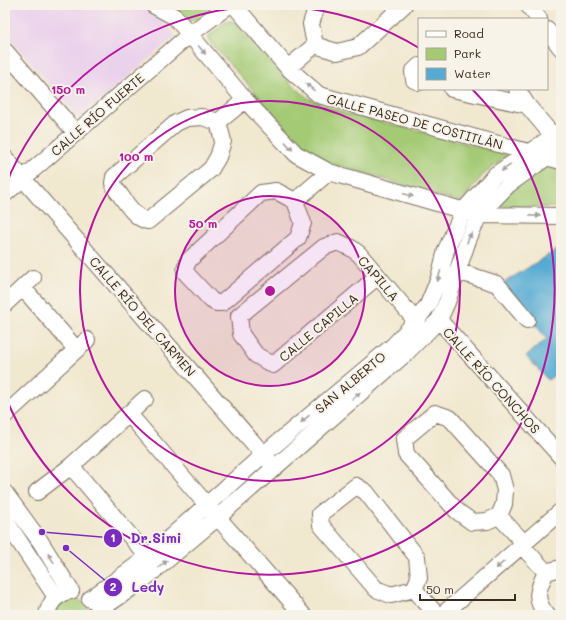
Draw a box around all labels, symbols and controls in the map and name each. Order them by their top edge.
legend [418,18,548,90]
text: Road [454,25,484,41]
one-way arrow [197,44,206,55]
text: Park [454,45,481,61]
text: Water [454,65,491,81]
street label: CALLE RÍO FUERTE [47,69,147,159]
text: 150 m [51,81,85,97]
one-way arrow [305,83,315,92]
street label: CALLE PASEO DE COSTITLÁN [325,89,505,153]
one-way arrow [284,141,294,151]
text: 100 m [119,148,153,164]
one-way arrow [500,164,511,172]
one-way arrow [402,192,414,198]
one-way arrow [529,213,542,219]
text: 50 m [189,215,217,231]
one-way arrow [466,232,472,244]
street label: CAPILLA [355,252,403,304]
street label: CALLE RÍO DEL CARMEN [86,253,200,379]
one-way arrow [436,270,442,282]
centre of rings [263,284,277,298]
street label: CALLE CAPILLA [275,289,361,365]
street label: CALLE RÍO CONCHOS [440,323,544,437]
street label: SAN ALBERTO [311,347,389,417]
one-way arrow [351,392,362,401]
one-way arrow [299,415,310,424]
callout: Dr.Simi [103,525,190,551]
text: Dr.Simi [131,528,182,547]
text: 1 [110,529,116,545]
one-way arrow [47,553,55,563]
one-way arrow [157,559,168,568]
one-way arrow [495,560,505,569]
callout: Ledy [103,574,172,600]
scale bar [420,576,515,602]
text: Ledy [132,577,165,596]
text: 2 [110,578,117,594]
text: 50 m [426,581,454,597]

